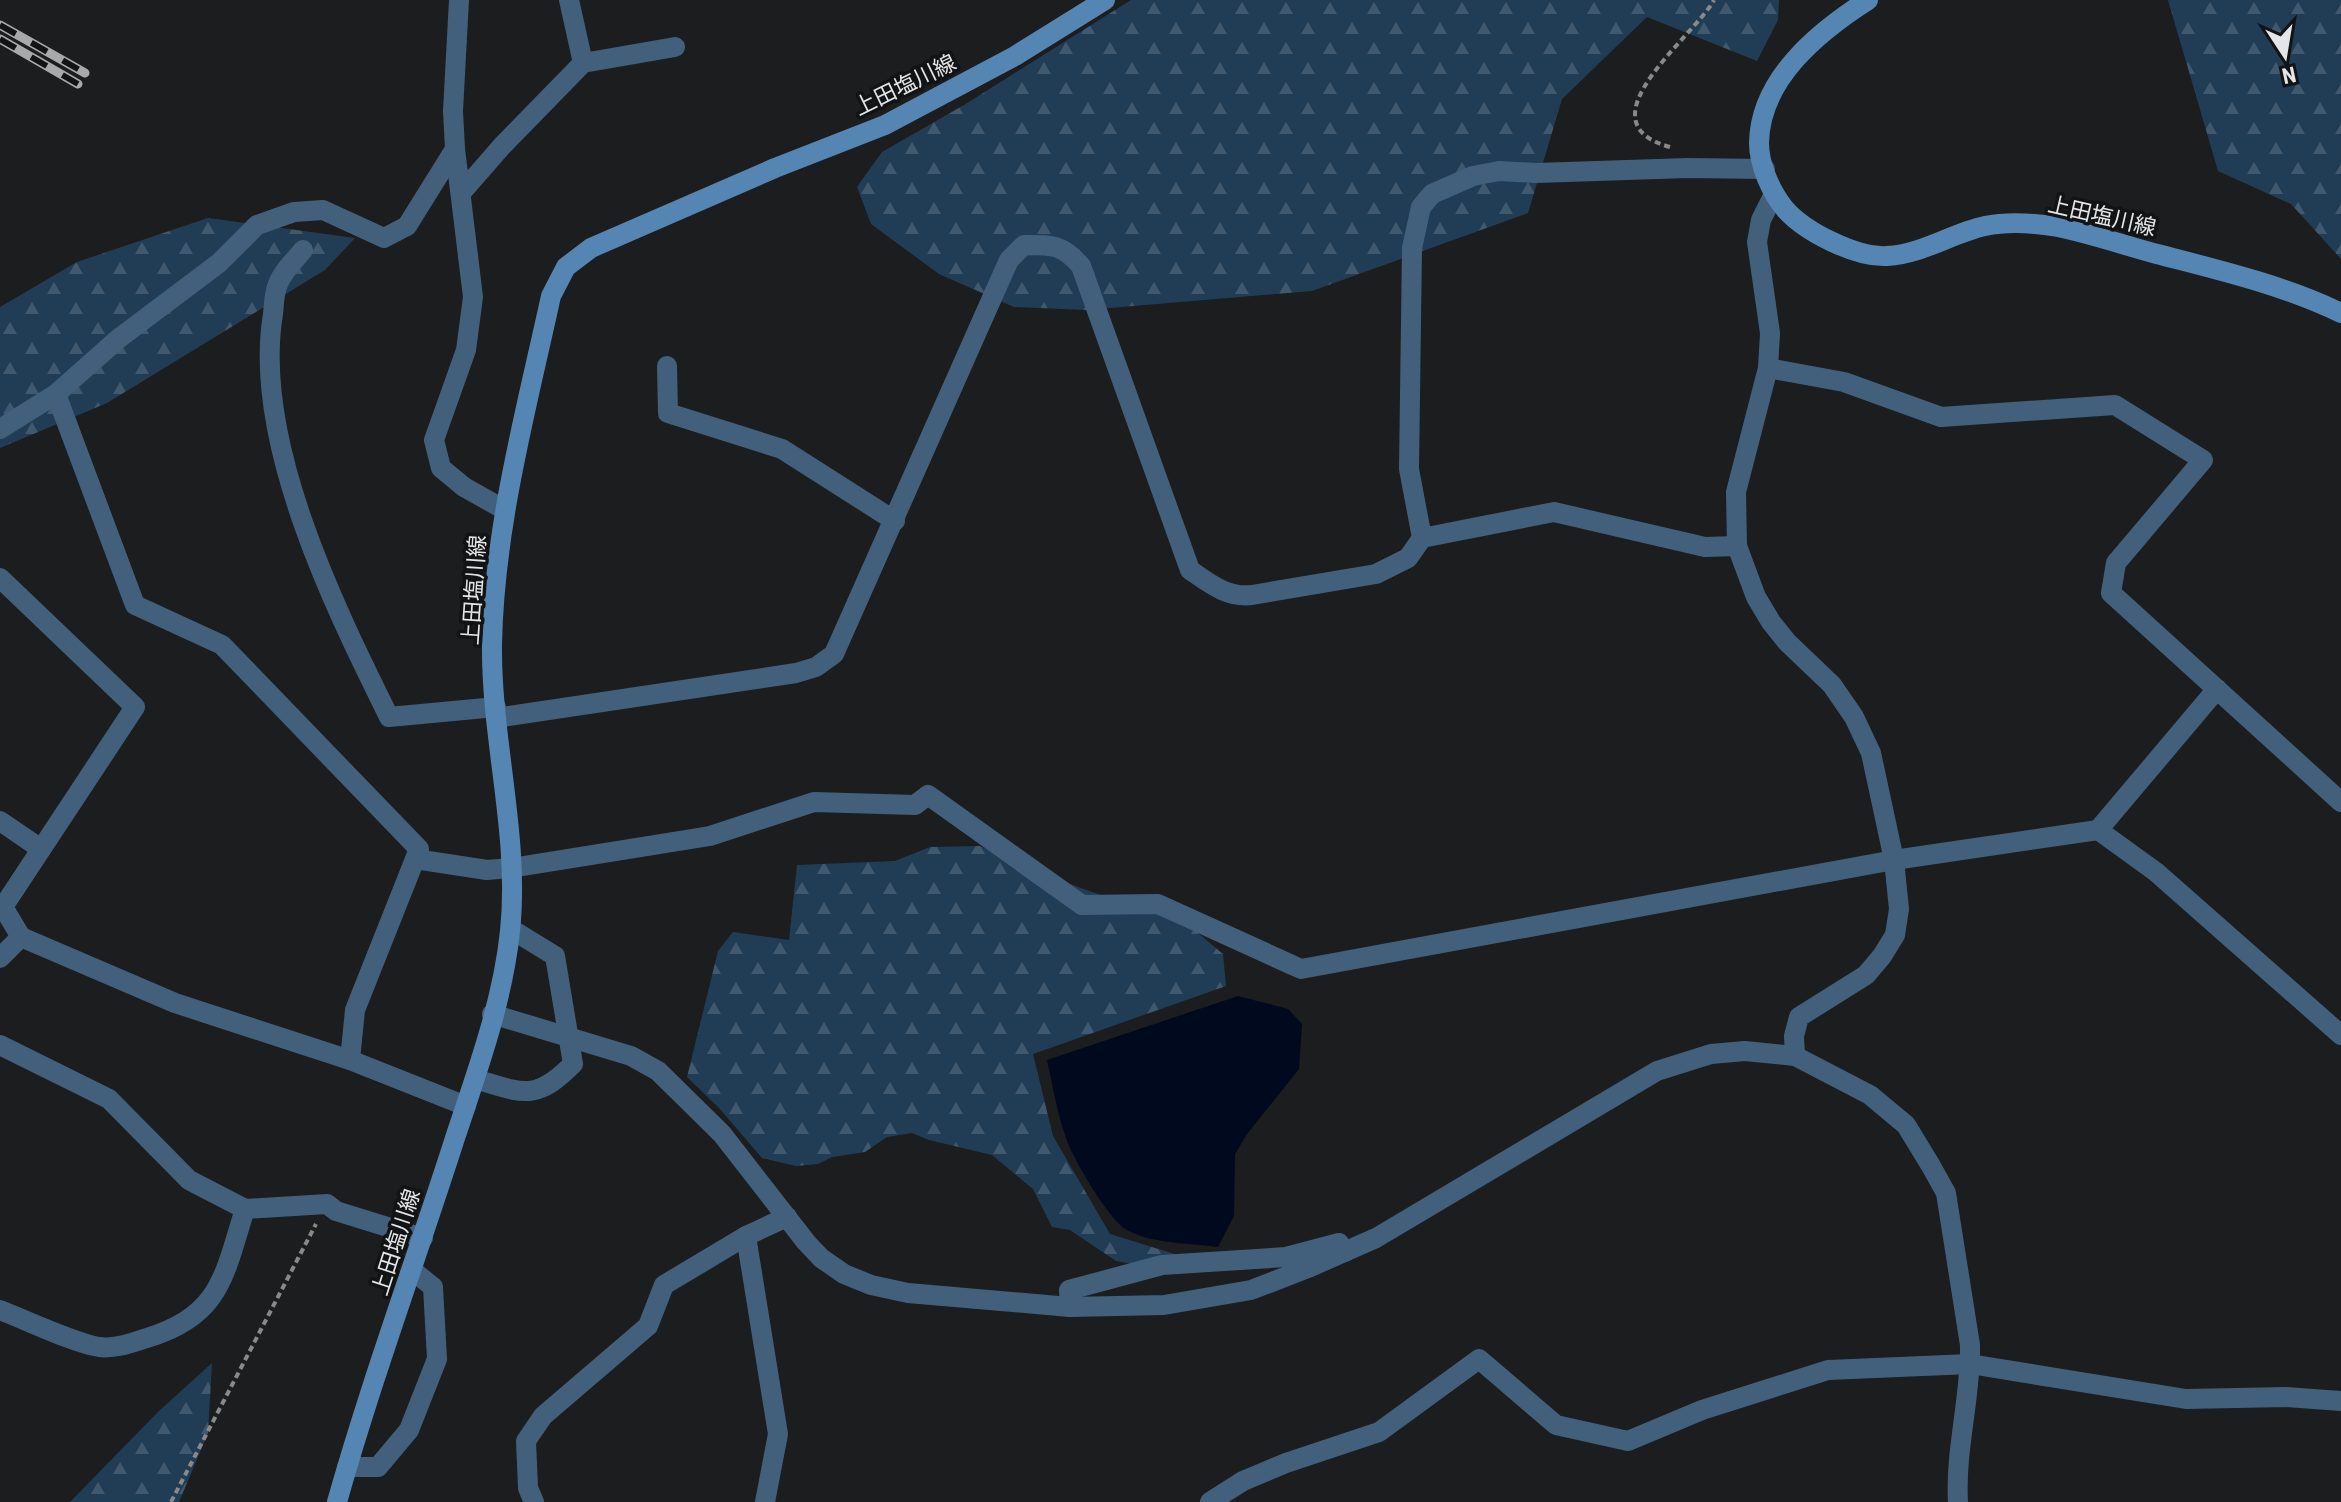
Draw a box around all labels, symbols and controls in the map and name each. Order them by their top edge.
north arrow [2245,16,2325,96]
street label: 上田塩川線 [850,50,960,120]
text: N [2280,61,2298,89]
street label: 上田塩川線 [2046,191,2158,241]
street label: 上田塩川線 [458,534,490,646]
street label: 上田塩川線 [367,1186,425,1298]

